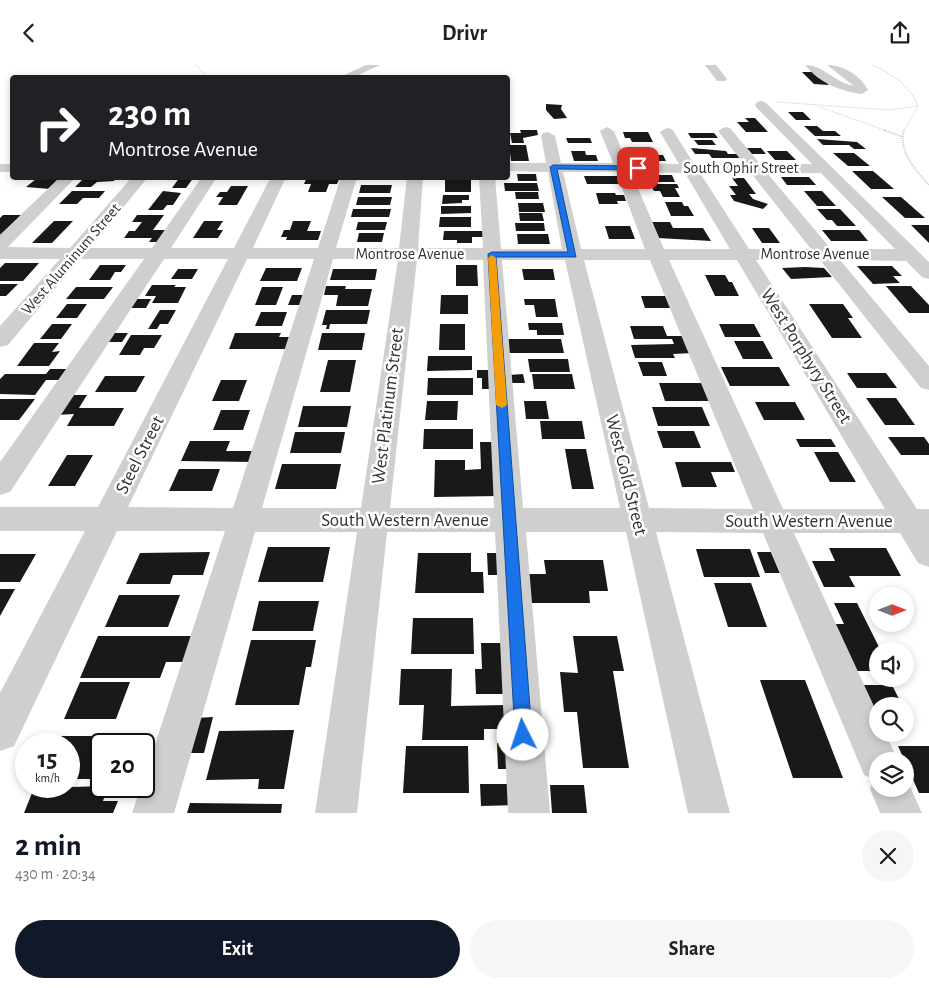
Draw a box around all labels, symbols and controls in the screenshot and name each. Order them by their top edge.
icon: back [15,19,43,47]
icon: share [886,19,914,47]
text: Drivr [442,22,487,44]
icon: right [25,95,90,160]
text: 230 m [108,97,191,132]
text: Montrose Avenue [108,138,258,160]
pin [617,147,659,189]
icon: arrive [624,154,652,182]
street label: South Ophir Street [683,160,799,176]
street label: West Aluminum Street [18,200,124,318]
street label: Montrose Avenue [356,246,464,262]
street label: Montrose Avenue [761,246,869,262]
street label: West Porphyry Street [757,285,855,427]
street label: West Platinum Street [369,327,407,485]
street label: Steel Street [112,413,168,497]
street label: West Gold Street [602,413,650,537]
street label: South Western Avenue [321,511,489,530]
street label: South Western Avenue [725,512,893,531]
north arrow [869,587,914,633]
map controls [869,587,914,797]
button: sound [869,642,914,687]
button: search [869,697,914,742]
position arrow [496,708,548,760]
speed limit sign: 20 [90,733,155,798]
text: 15 [38,747,57,772]
button: layers [869,752,914,797]
text: km/h [35,772,60,784]
button: close [862,830,914,882]
text: 2 min [15,831,82,861]
text: 430 m · 20:34 [15,866,96,882]
button: Exit [15,920,460,978]
button: Share [470,920,914,978]

